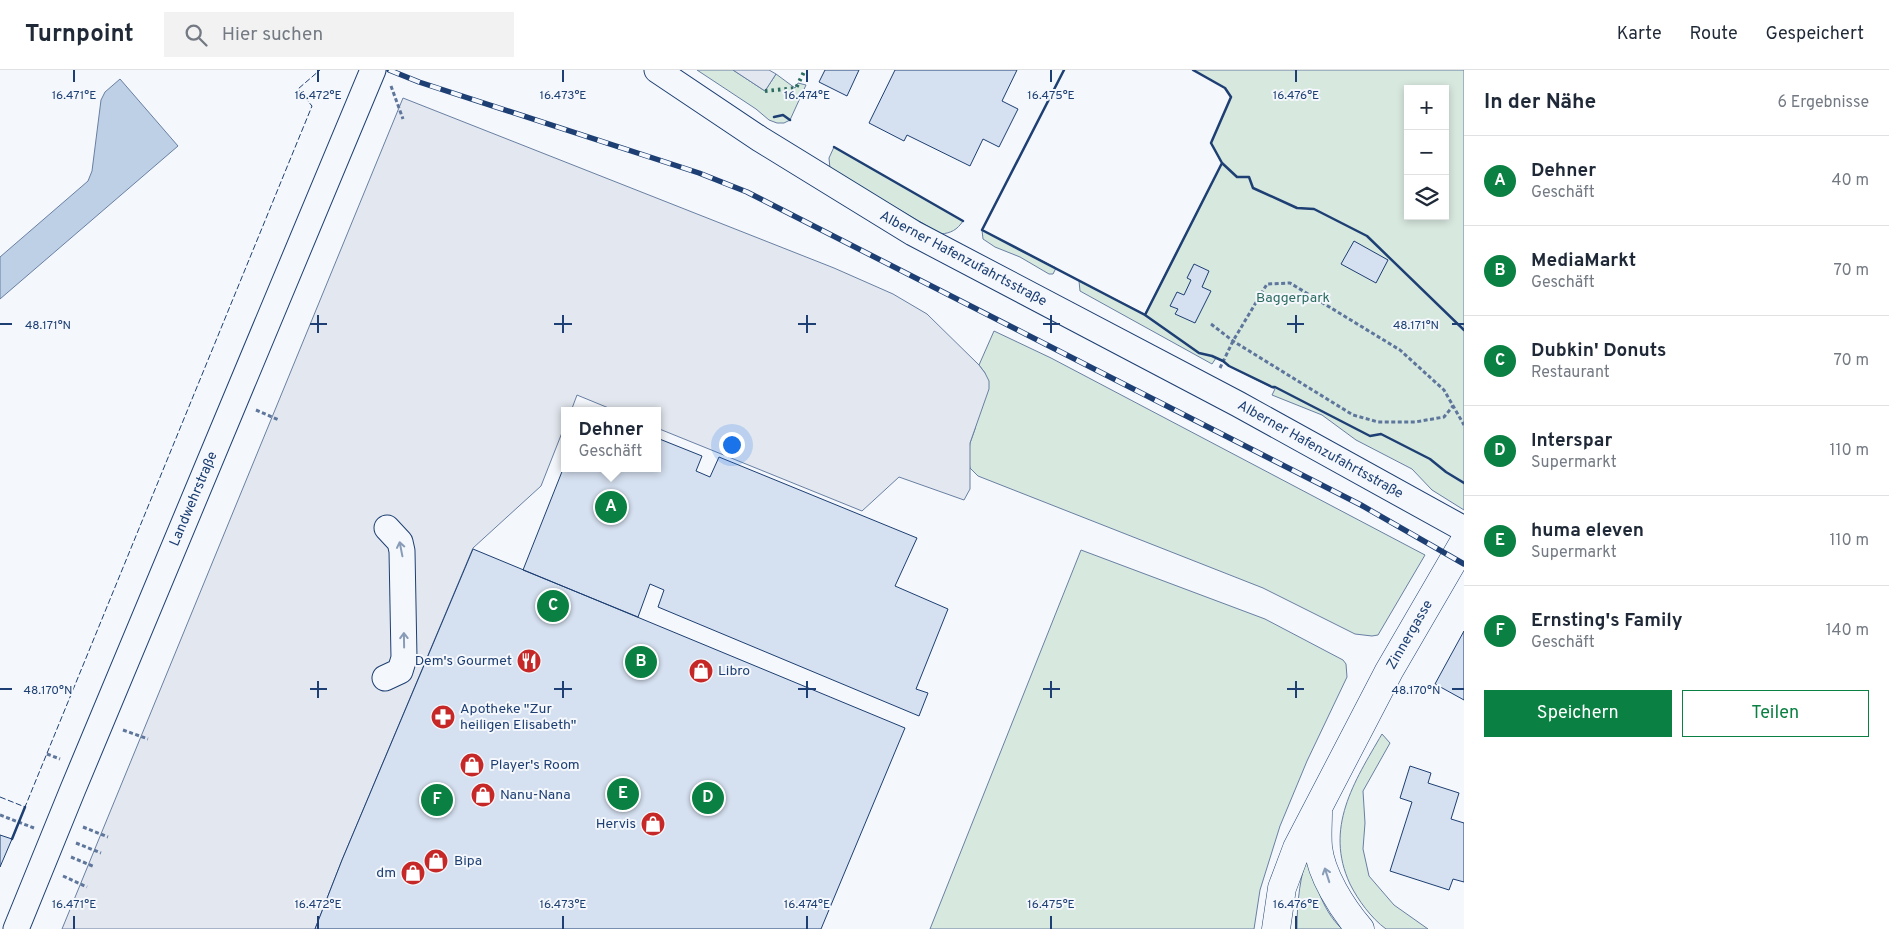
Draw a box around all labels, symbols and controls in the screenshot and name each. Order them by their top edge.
search box [164,12,514,57]
text: Turnpoint [25,20,134,50]
icon: search [182,21,210,49]
text: Hier suchen [222,23,323,47]
text: Karte [1617,23,1662,46]
text: Route [1690,23,1738,46]
text: Gespeichert [1766,23,1864,46]
map controls [1404,85,1449,220]
button: + [1404,85,1449,130]
text: 16.471°E [52,88,96,104]
text: 16.472°E [294,88,342,104]
text: 16.473°E [539,88,587,104]
text: 16.474°E [784,88,830,104]
text: 16.475°E [1027,88,1075,104]
text: 16.476°E [1273,88,1319,104]
text: In der Nähe [1484,89,1596,116]
text: 6 Ergebnisse [1777,93,1869,113]
button: − [1404,130,1449,175]
text: Dehner [1531,159,1596,183]
text: A [1494,171,1506,191]
text: 40 m [1831,171,1869,191]
button: layers [1404,175,1449,220]
text: Geschäft [1531,183,1595,203]
street label: Alberner Hafenzufahrtsstraße [877,208,1049,310]
text: MediaMarkt [1531,249,1636,273]
text: B [1494,261,1506,281]
text: 70 m [1834,261,1869,281]
text: Geschäft [1531,273,1595,293]
park label: Baggerpark [1256,290,1330,307]
text: 48.171°N [25,318,71,334]
text: 48.171°N [1393,318,1439,334]
text: Dubkin' Donuts [1531,339,1666,363]
text: C [1495,351,1505,371]
text: 70 m [1834,351,1869,371]
text: Restaurant [1531,363,1610,383]
street label: Alberner Hafenzufahrtsstraße [1234,397,1406,503]
popup [561,407,661,472]
text: Dehner [578,418,644,442]
text: Interspar [1531,429,1612,453]
your location [719,432,745,458]
text: D [1494,441,1506,461]
text: 110 m [1829,441,1869,461]
text: Geschäft [578,442,642,462]
street label: Landwehrstraße [166,449,222,549]
text: Supermarkt [1531,453,1617,473]
pin: A [595,488,627,526]
text: huma eleven [1531,519,1644,543]
text: E [1495,531,1505,551]
text: 110 m [1829,531,1869,551]
one-way arrow [395,542,405,558]
text: Supermarkt [1531,543,1617,563]
pin: C [537,587,569,625]
street label: Zinnergasse [1383,597,1437,673]
text: Ernsting's Family [1531,609,1683,633]
text: F [1495,621,1505,641]
text: 140 m [1826,621,1869,641]
one-way arrow [399,632,409,648]
text: Geschäft [1531,633,1595,653]
pin: B [625,643,657,681]
restaurant icon: Dem's Gourmet [516,648,542,674]
place label: Dem's Gourmet [415,653,512,670]
shop icon: Libro [688,658,714,684]
place label: Libro [718,663,750,680]
text: 48.170°N [24,683,72,699]
text: 48.170°N [1392,683,1440,699]
button: Speichern [1484,690,1672,737]
button: Teilen [1682,690,1869,737]
place label: Apotheke "Zur heiligen Elisabeth" [460,701,576,734]
pharmacy icon: Apotheke "Zur heiligen Elisabeth" [430,704,456,730]
shop icon: Player's Room [459,752,485,778]
place label: Player's Room [490,757,580,774]
pin: E [607,775,639,813]
pin: D [692,779,724,817]
pin: F [421,781,453,819]
shop icon: Nanu-Nana [470,782,496,808]
place label: Nanu-Nana [500,787,571,804]
shop icon: Hervis [640,811,666,837]
place label: Hervis [596,816,636,833]
shop icon: Bipa [423,848,449,874]
place label: Bipa [454,853,482,870]
shop icon: dm [400,860,426,886]
place label: dm [376,865,396,882]
one-way arrow [1322,868,1331,883]
text: 16.471°E [52,897,96,913]
text: 16.472°E [294,897,342,913]
text: 16.473°E [539,897,587,913]
text: 16.474°E [784,897,830,913]
text: 16.475°E [1027,897,1075,913]
text: 16.476°E [1273,897,1319,913]

